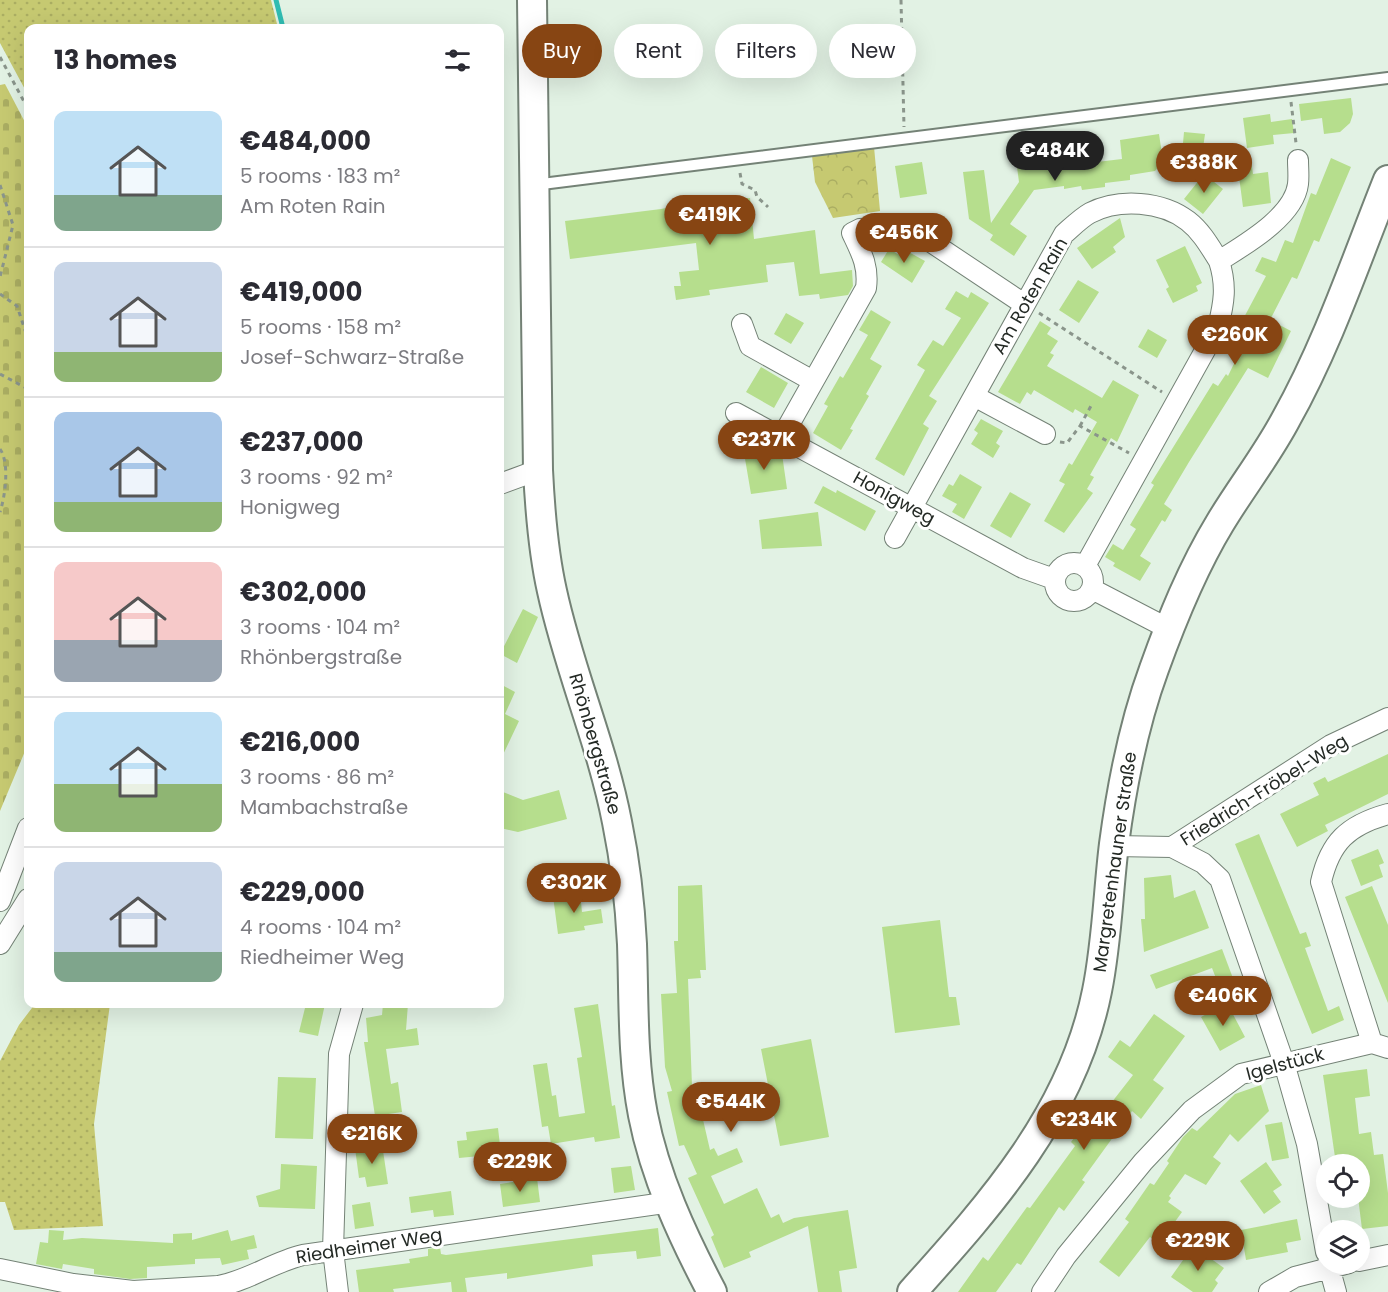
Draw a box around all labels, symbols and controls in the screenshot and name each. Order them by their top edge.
chip: Buy [522,24,602,78]
chip: Rent [614,24,703,78]
chip: Filters [715,24,817,78]
chip: New [829,24,916,78]
text: 13 homes [54,42,177,78]
icon: filters [441,44,474,77]
text: €484,000 [240,123,371,159]
pin: €484K [1013,131,1097,182]
icon: home [102,135,174,207]
text: €484K [1020,136,1090,164]
pin: €388K [1162,143,1246,194]
text: €388K [1170,148,1238,176]
text: 5 rooms · 183 m² [240,162,400,190]
text: Am Roten Rain [240,192,386,220]
pin: €419K [668,195,752,246]
text: €419K [678,200,742,228]
pin: €456K [862,213,946,264]
text: €456K [869,218,939,246]
street label: Am Roten Rain [986,233,1073,359]
text: €419,000 [240,274,362,310]
icon: home [102,286,174,358]
text: 5 rooms · 158 m² [240,313,401,341]
pin: €260K [1193,315,1277,366]
text: €260K [1201,320,1269,348]
text: Josef-Schwarz-Straße [240,343,464,371]
pin: €237K [722,420,806,471]
text: €237,000 [240,424,364,460]
text: €237K [732,425,796,453]
icon: home [102,436,174,508]
text: 3 rooms · 92 m² [240,463,393,491]
street label: Honigweg [849,465,940,530]
text: Honigweg [240,493,340,521]
text: €302,000 [240,574,367,610]
icon: home [102,586,174,658]
text: 3 rooms · 104 m² [240,613,400,641]
text: Rhönbergstraße [240,643,402,671]
street label: Rhönbergstraße [563,670,628,817]
text: €216,000 [240,724,360,760]
street label: Friedrich-Fröbel-Weg [1175,728,1352,851]
icon: home [102,736,174,808]
street label: Margretenhauner Straße [1087,750,1142,974]
text: 3 rooms · 86 m² [240,763,394,791]
text: Mambachstraße [240,793,408,821]
pin: €302K [532,863,616,914]
text: €302K [541,868,607,896]
text: €229,000 [240,874,365,910]
icon: home [102,886,174,958]
text: 4 rooms · 104 m² [240,913,401,941]
text: Riedheimer Weg [240,943,404,971]
pin: €406K [1181,976,1265,1027]
text: €406K [1188,981,1258,1009]
street label: Igelstück [1243,1041,1327,1086]
pin: €544K [689,1082,773,1133]
text: €544K [696,1087,766,1115]
pin: €234K [1042,1100,1126,1151]
text: €234K [1051,1105,1117,1133]
pin: €216K [330,1114,414,1165]
text: €216K [341,1119,403,1147]
pin: €229K [478,1142,562,1193]
text: €229K [488,1147,553,1175]
map controls [1316,1154,1370,1274]
button: locate [1316,1154,1370,1208]
button: layers [1316,1220,1370,1274]
pin: €229K [1156,1221,1240,1272]
street label: Riedheimer Weg [294,1222,444,1269]
text: €229K [1166,1226,1231,1254]

